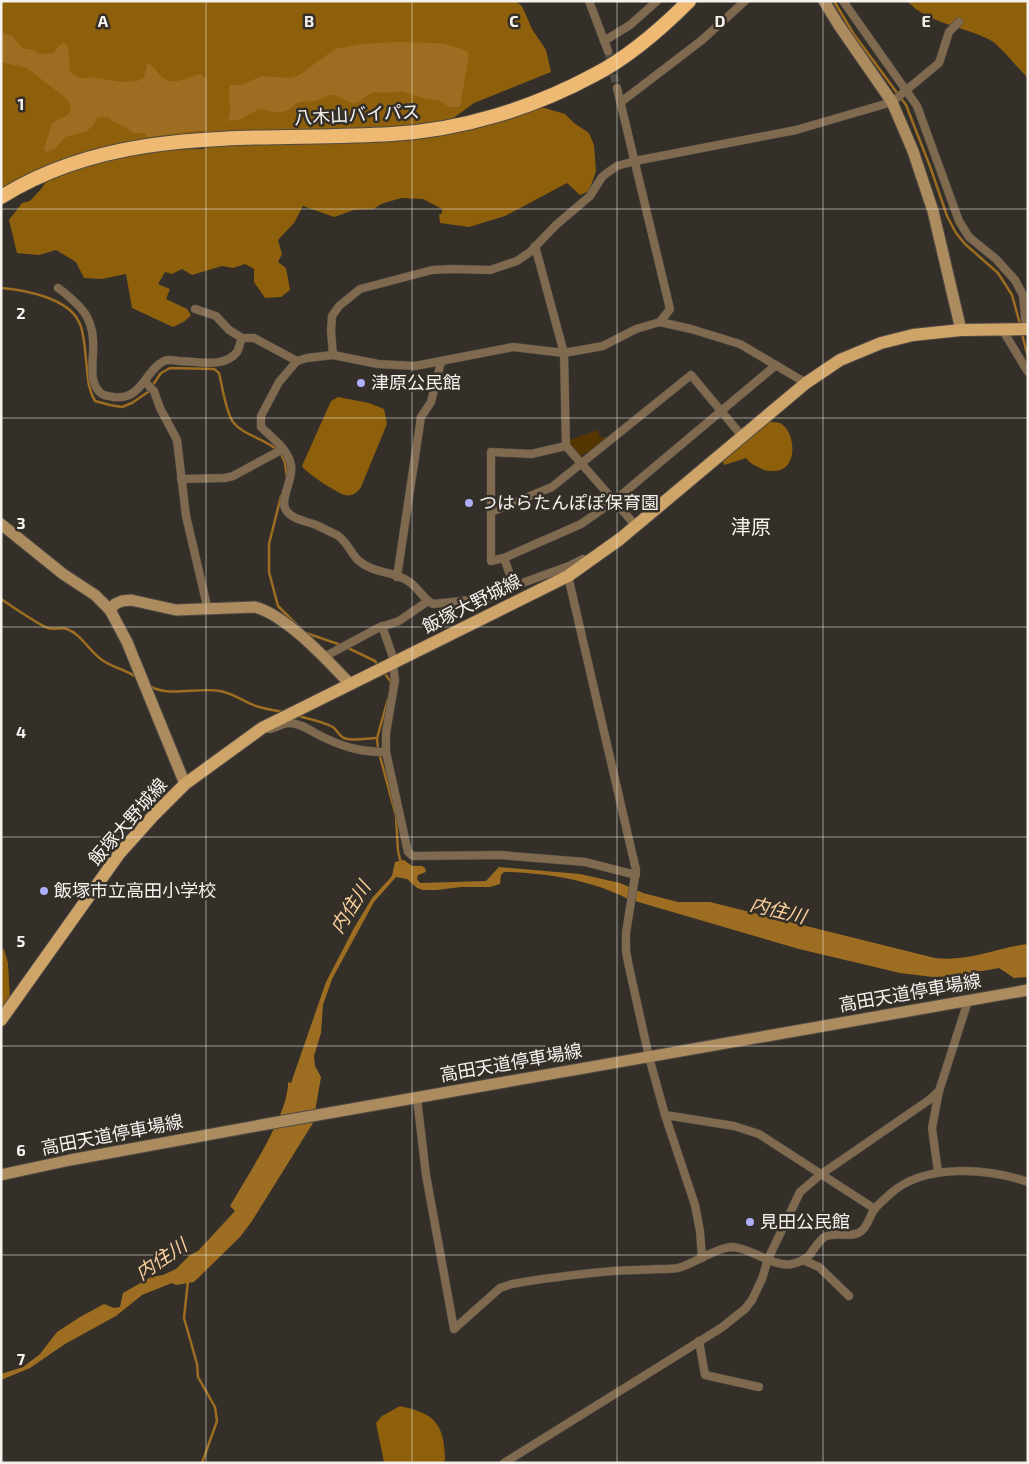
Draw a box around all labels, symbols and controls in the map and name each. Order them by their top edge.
text: A [98,11,109,30]
text: B [304,11,314,30]
text: C [509,11,519,30]
text: D [715,11,726,30]
text: E [921,11,931,30]
text: 1 [18,94,24,113]
street label: 八木山バイパス [294,100,420,128]
text: 2 [16,303,26,322]
place label: 津原公民館 [371,371,461,393]
marker: 津原公民館 [355,377,367,389]
place label: つはらたんぽぽ保育園 [479,491,659,513]
marker: つはらたんぽぽ保育園 [463,497,475,509]
text: 3 [16,513,26,532]
district label: 津原 [731,514,771,538]
street label: 飯塚大野城線 [418,569,525,637]
text: 4 [16,722,26,741]
street label: 飯塚大野城線 [84,773,171,869]
water label: 内住川 [325,875,375,937]
place label: 飯塚市立高田小学校 [54,879,216,901]
marker: 飯塚市立高田小学校 [38,885,50,897]
water label: 内住川 [748,891,810,928]
text: 5 [17,931,26,950]
street label: 高田天道停車場線 [837,969,983,1015]
street label: 高田天道停車場線 [438,1039,584,1085]
street label: 高田天道停車場線 [39,1109,185,1159]
text: 6 [16,1140,26,1159]
place label: 見田公民館 [760,1210,850,1232]
marker: 見田公民館 [744,1216,756,1228]
water label: 内住川 [131,1232,192,1284]
text: 7 [17,1349,26,1368]

